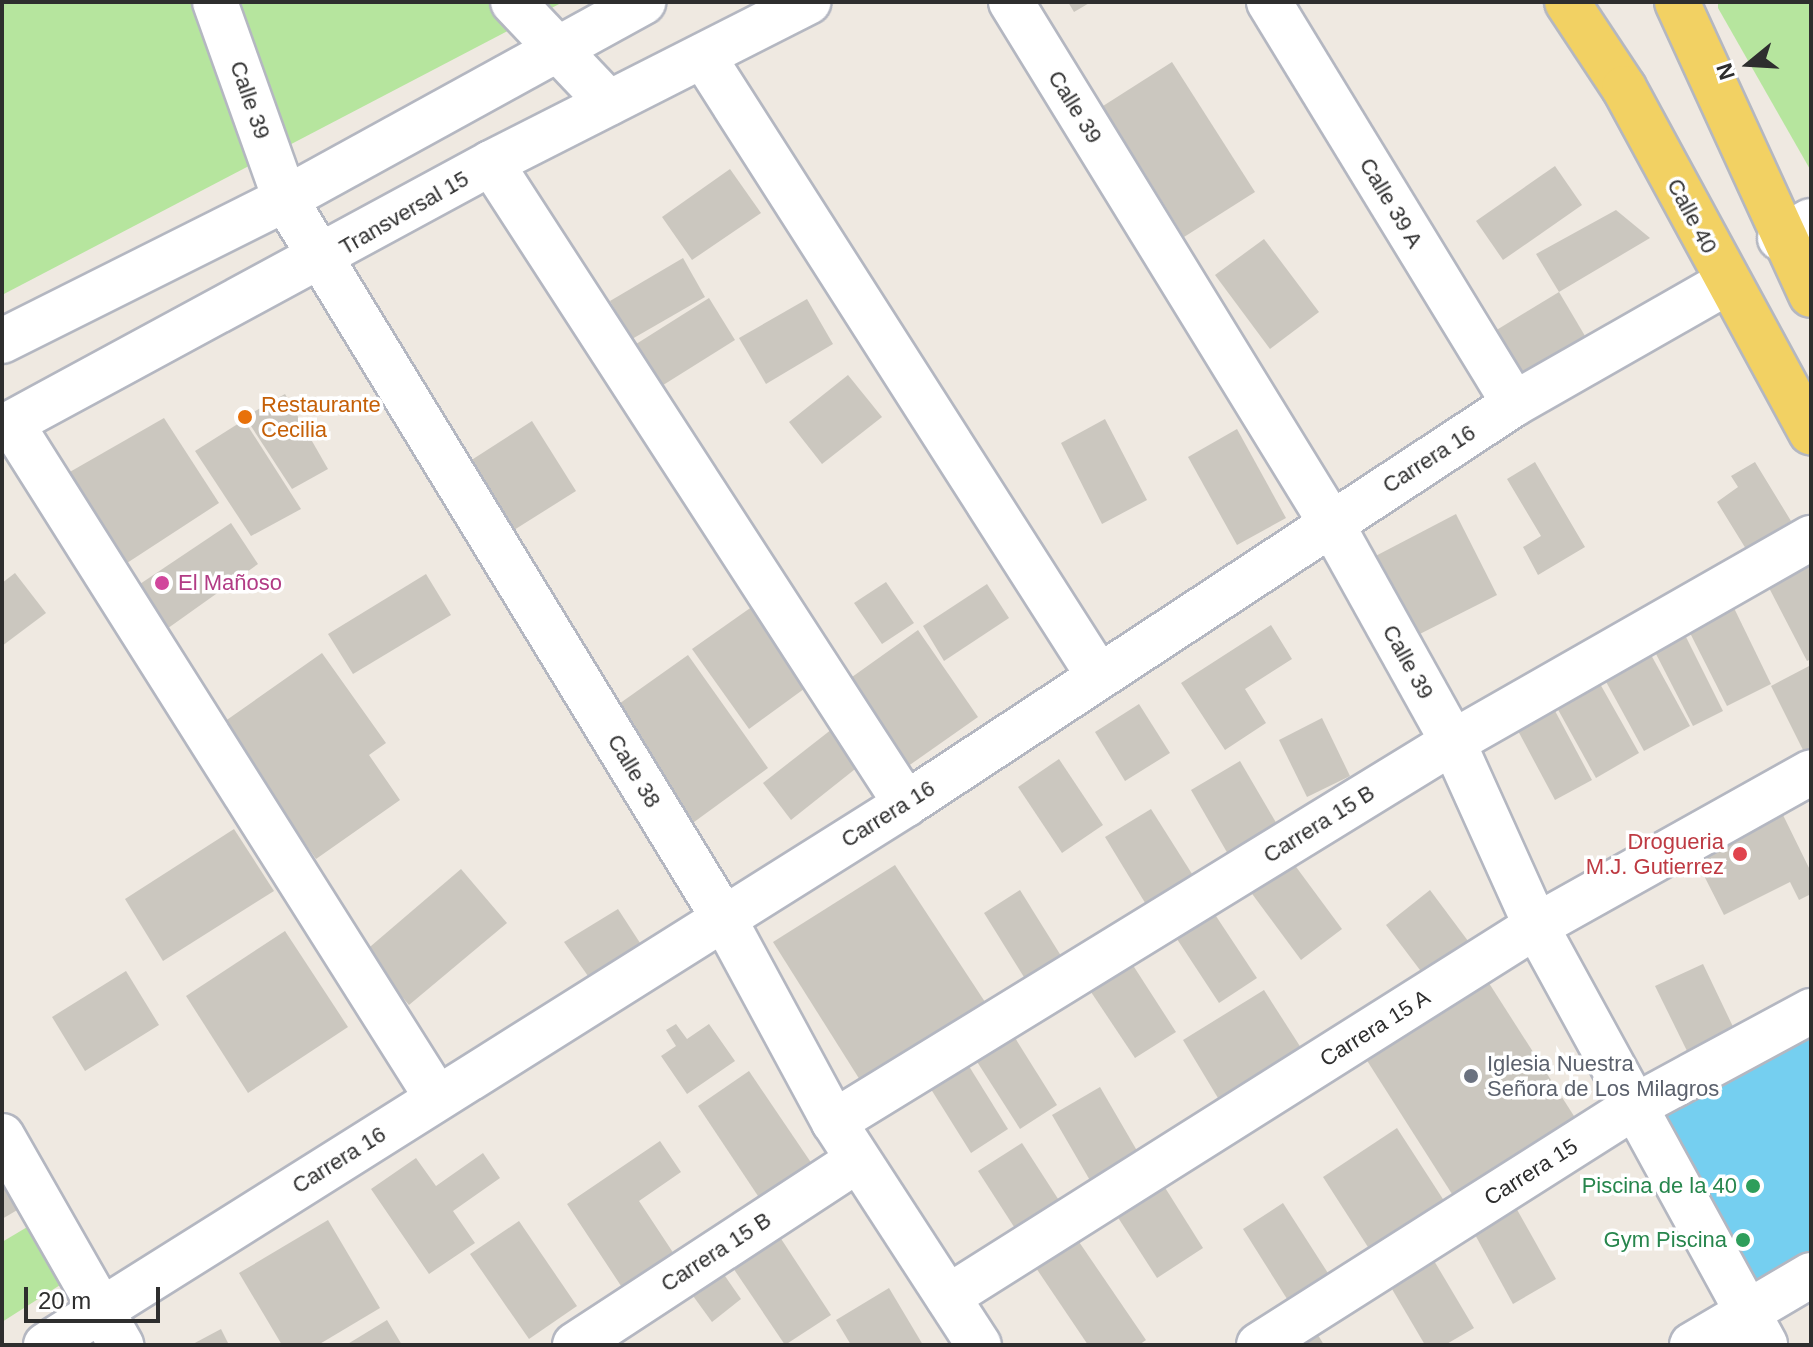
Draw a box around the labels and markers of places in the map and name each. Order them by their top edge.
place label: Restaurante Cecilia [261,391,381,442]
marker: Restaurante Cecilia [236,408,254,426]
place label: El Mañoso [178,570,282,596]
marker: El Mañoso [153,574,171,592]
place label: Drogueria M.J. Gutierrez [1586,828,1724,880]
marker: Drogueria M.J. Gutierrez [1731,845,1749,863]
place label: Iglesia Nuestra Señora de Los Milagros [1487,1050,1719,1102]
marker: Iglesia Nuestra Señora de Los Milagros [1462,1067,1480,1085]
place label: Piscina de la 40 [1582,1173,1737,1199]
marker: Piscina de la 40 [1744,1177,1762,1195]
place label: Gym Piscina [1604,1227,1727,1253]
marker: Gym Piscina [1734,1231,1752,1249]

